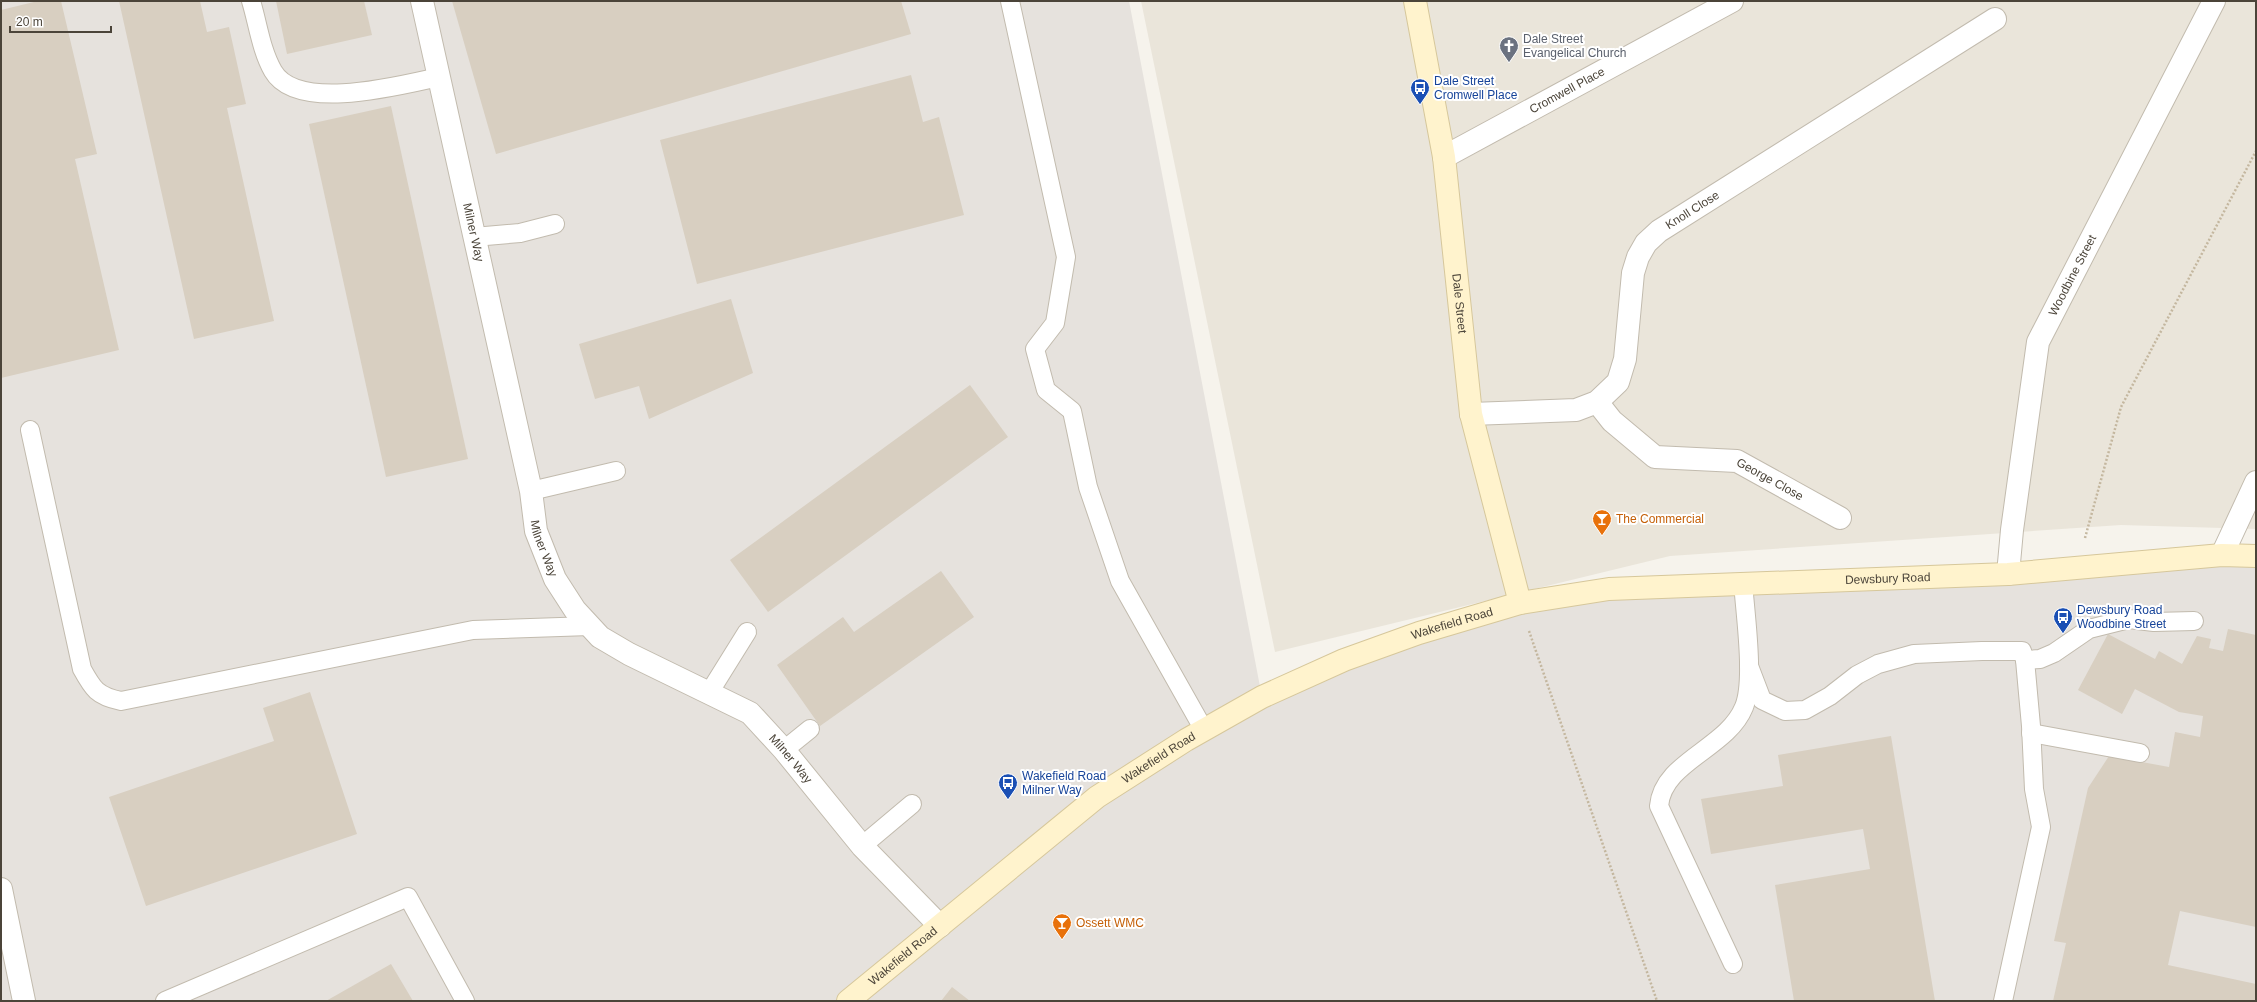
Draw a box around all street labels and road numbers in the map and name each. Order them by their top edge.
street label: Cromwell Place [1527,64,1607,116]
street label: Knoll Close [1663,188,1722,232]
street label: Milner Way [460,202,487,263]
street label: Woodbine Street [2046,232,2099,318]
street label: Dale Street [1449,273,1470,335]
street label: George Close [1734,455,1806,503]
street label: Milner Way [528,519,560,579]
street label: Dewsbury Road [1845,570,1931,587]
street label: Wakefield Road [1409,604,1494,642]
street label: Wakefield Road [1119,729,1198,786]
street label: Milner Way [766,731,815,786]
street label: Wakefield Road [866,924,940,988]

